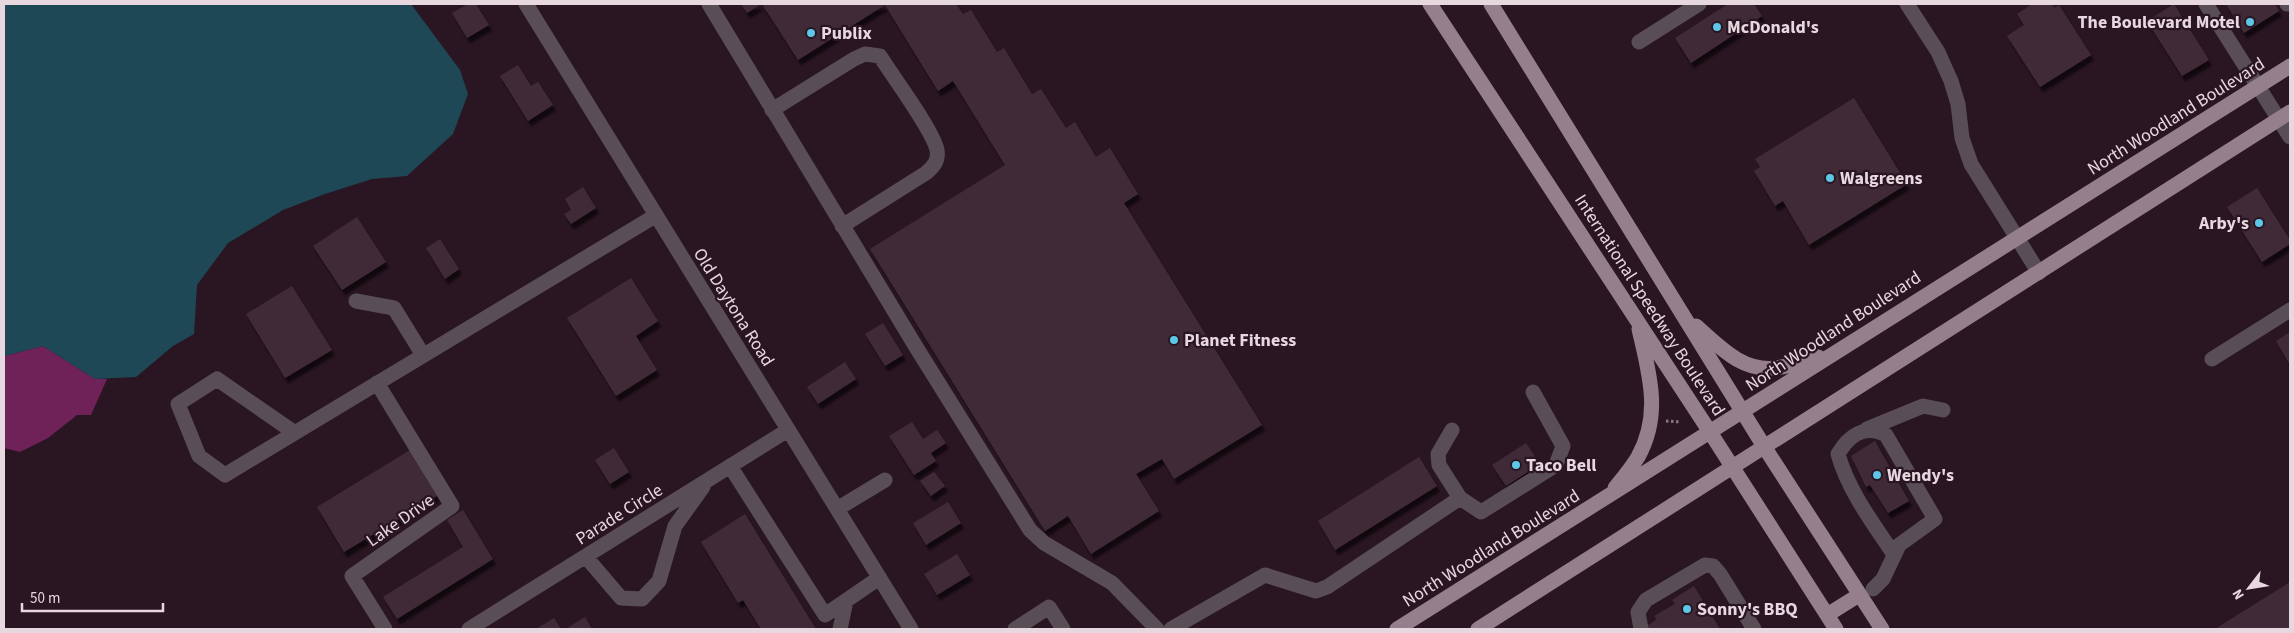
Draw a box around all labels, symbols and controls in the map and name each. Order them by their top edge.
place label: The Boulevard Motel [2078,10,2240,35]
place label: McDonald's [1727,15,1819,40]
marker: The Boulevard Motel [2244,16,2256,28]
place label: Publix [821,21,872,46]
marker: McDonald's [1711,21,1723,33]
marker: Publix [805,27,817,39]
street label: North Woodland Boulevard [2083,52,2270,181]
place label: Walgreens [1840,166,1923,191]
marker: Walgreens [1824,172,1836,184]
street label: International Speedway Boulevard [1568,190,1731,421]
place label: Arby's [2198,211,2249,236]
marker: Arby's [2253,217,2265,229]
street label: Old Daytona Road [687,243,780,371]
street label: North Woodland Boulevard [1741,265,1926,398]
place label: Planet Fitness [1184,328,1296,353]
marker: Planet Fitness [1168,334,1180,346]
place label: Taco Bell [1526,453,1596,478]
marker: Taco Bell [1510,459,1522,471]
place label: Wendy's [1887,463,1954,488]
marker: Wendy's [1871,469,1883,481]
street label: Parade Circle [571,478,668,551]
street label: North Woodland Boulevard [1398,484,1585,613]
street label: Lake Drive [361,488,439,553]
north arrow [2224,563,2274,613]
scale bar [22,580,164,612]
text: N [2228,585,2250,603]
text: 50 m [30,588,60,609]
place label: Sonny's BBQ [1697,597,1798,622]
marker: Sonny's BBQ [1681,603,1693,615]

